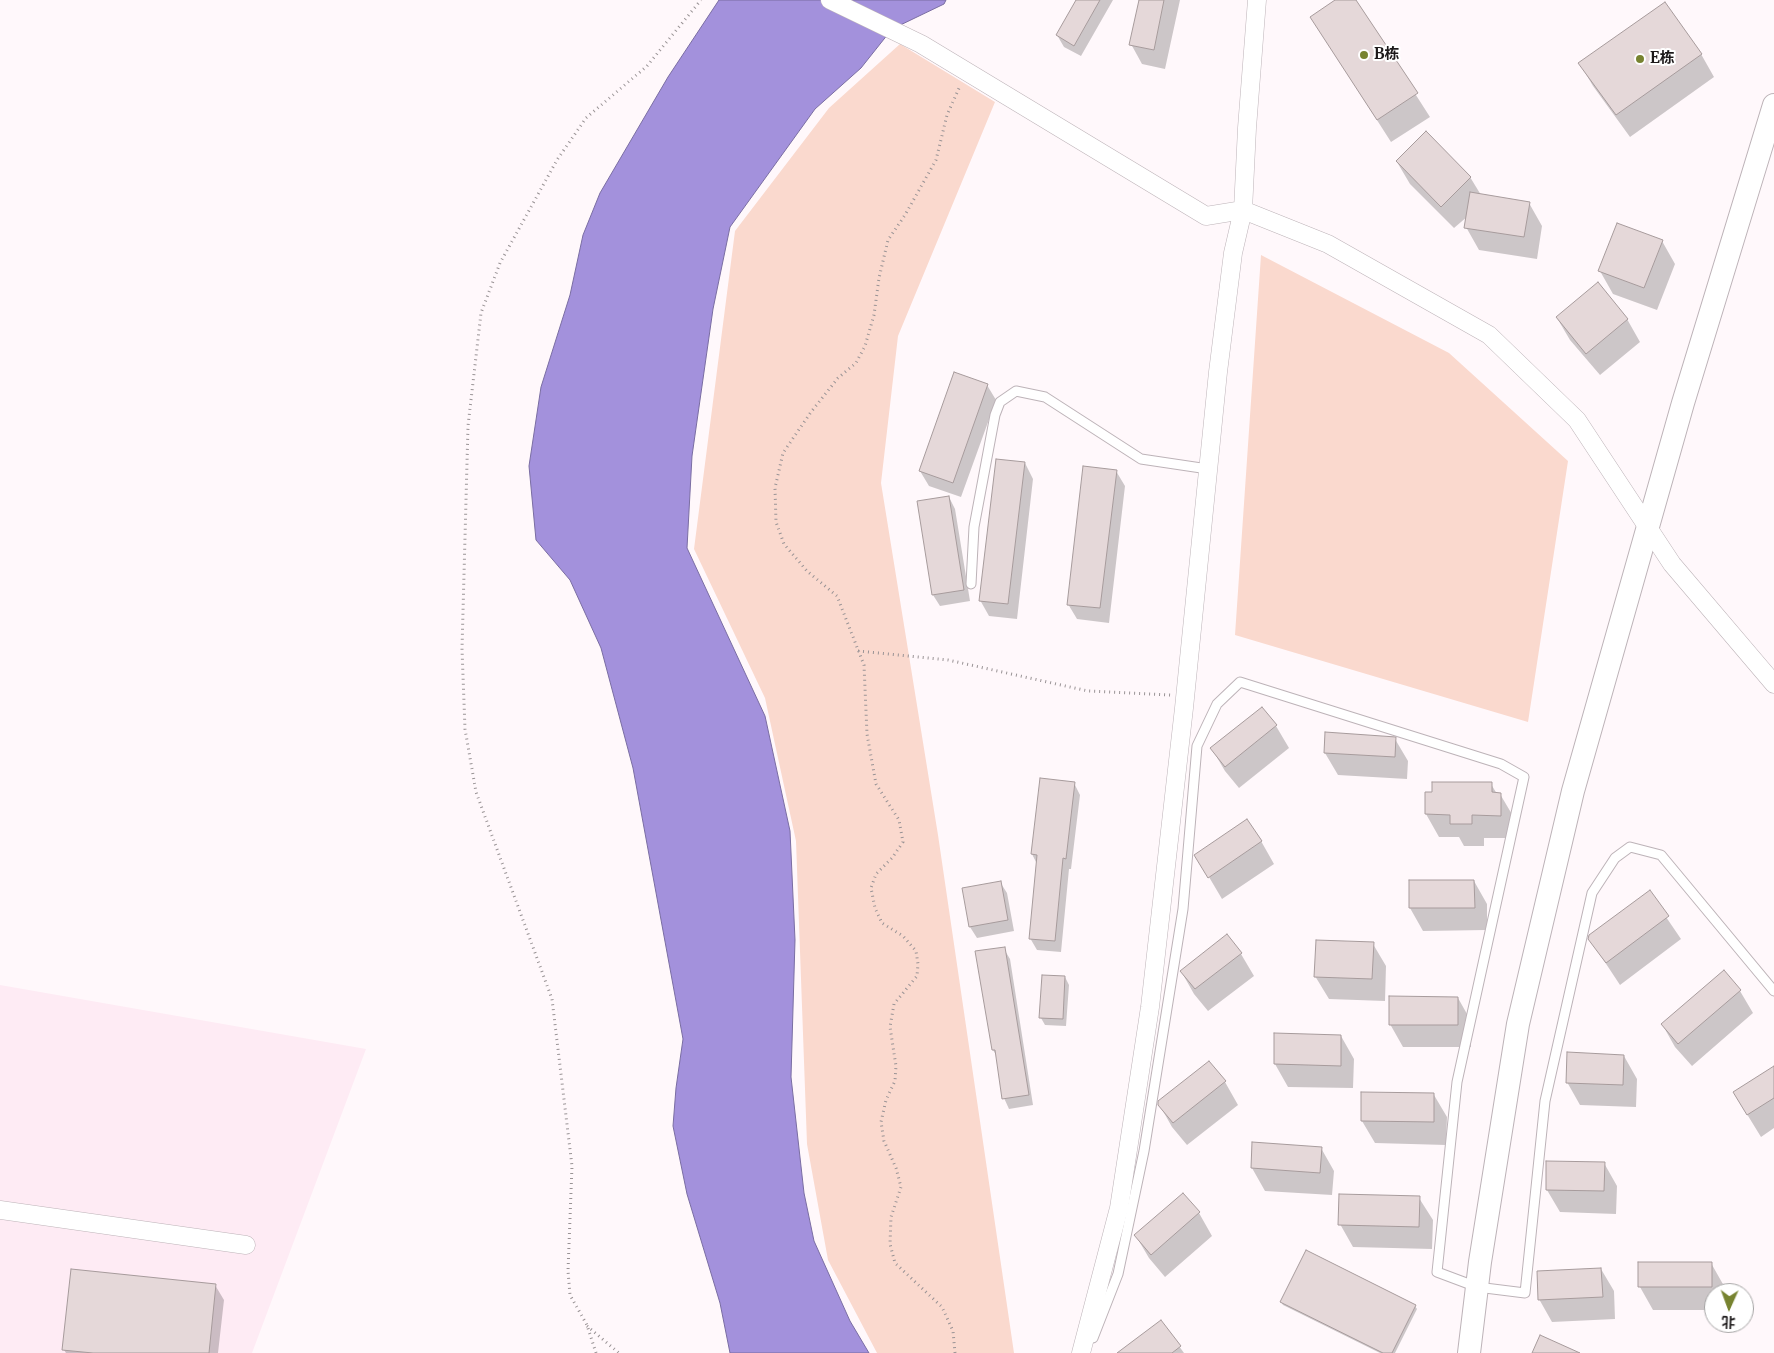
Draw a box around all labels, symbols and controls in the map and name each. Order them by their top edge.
place label: B栋 [1374,46,1399,64]
marker: B栋 [1358,49,1370,61]
place label: E栋 [1650,50,1675,68]
marker: E栋 [1634,53,1646,65]
north arrow [1704,1283,1754,1333]
text: 北 [1721,1313,1736,1331]

